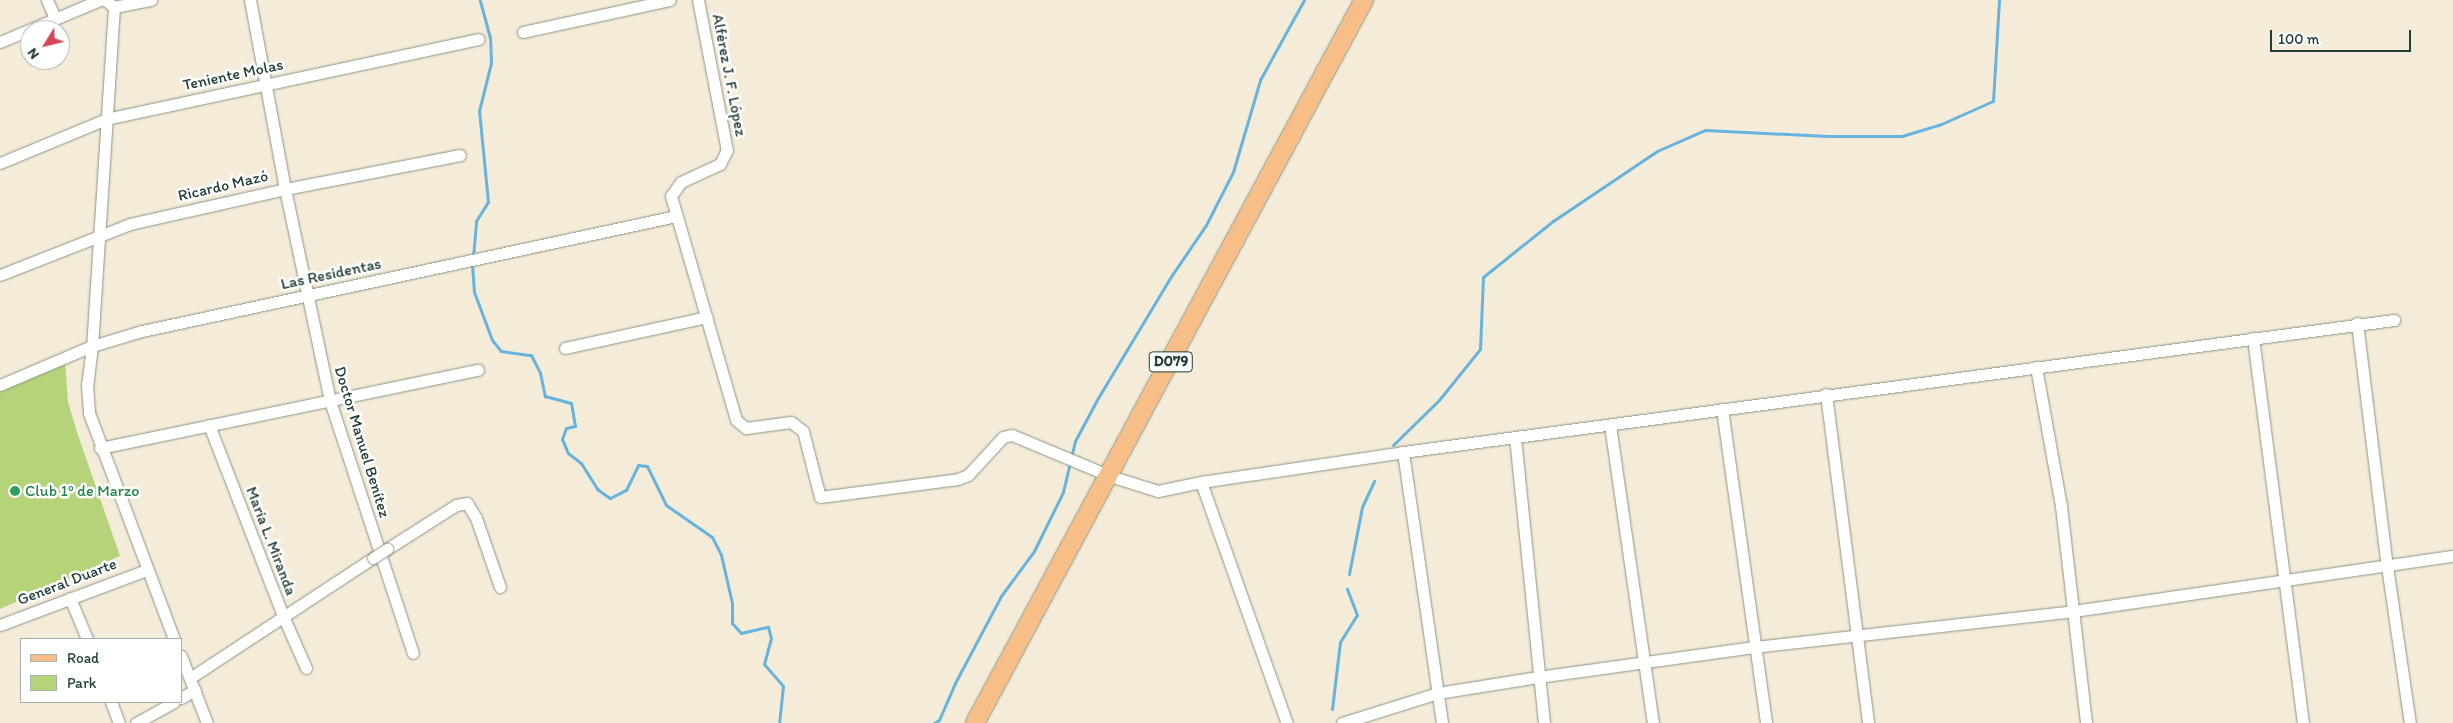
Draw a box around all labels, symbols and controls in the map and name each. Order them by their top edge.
street label: Alférez J. F. López [708,12,750,138]
north arrow [20,20,70,70]
scale bar [2273,20,2414,52]
text: 100 m [2278,30,2319,48]
text: N [24,45,43,62]
street label: Teniente Molas [181,55,285,95]
street label: Ricardo Mazó [176,166,270,206]
street label: Las Residentas [279,254,383,294]
road number: D079 [1148,350,1194,374]
street label: Doctor Manuel Benítez [330,364,394,520]
place label: Club 1º de Marzo [25,481,140,501]
street label: María L. Miranda [241,484,301,598]
marker: Club 1º de Marzo [9,485,21,497]
street label: General Duarte [14,554,120,610]
legend [20,638,182,703]
text: Road [67,649,99,667]
text: Park [67,674,97,692]

